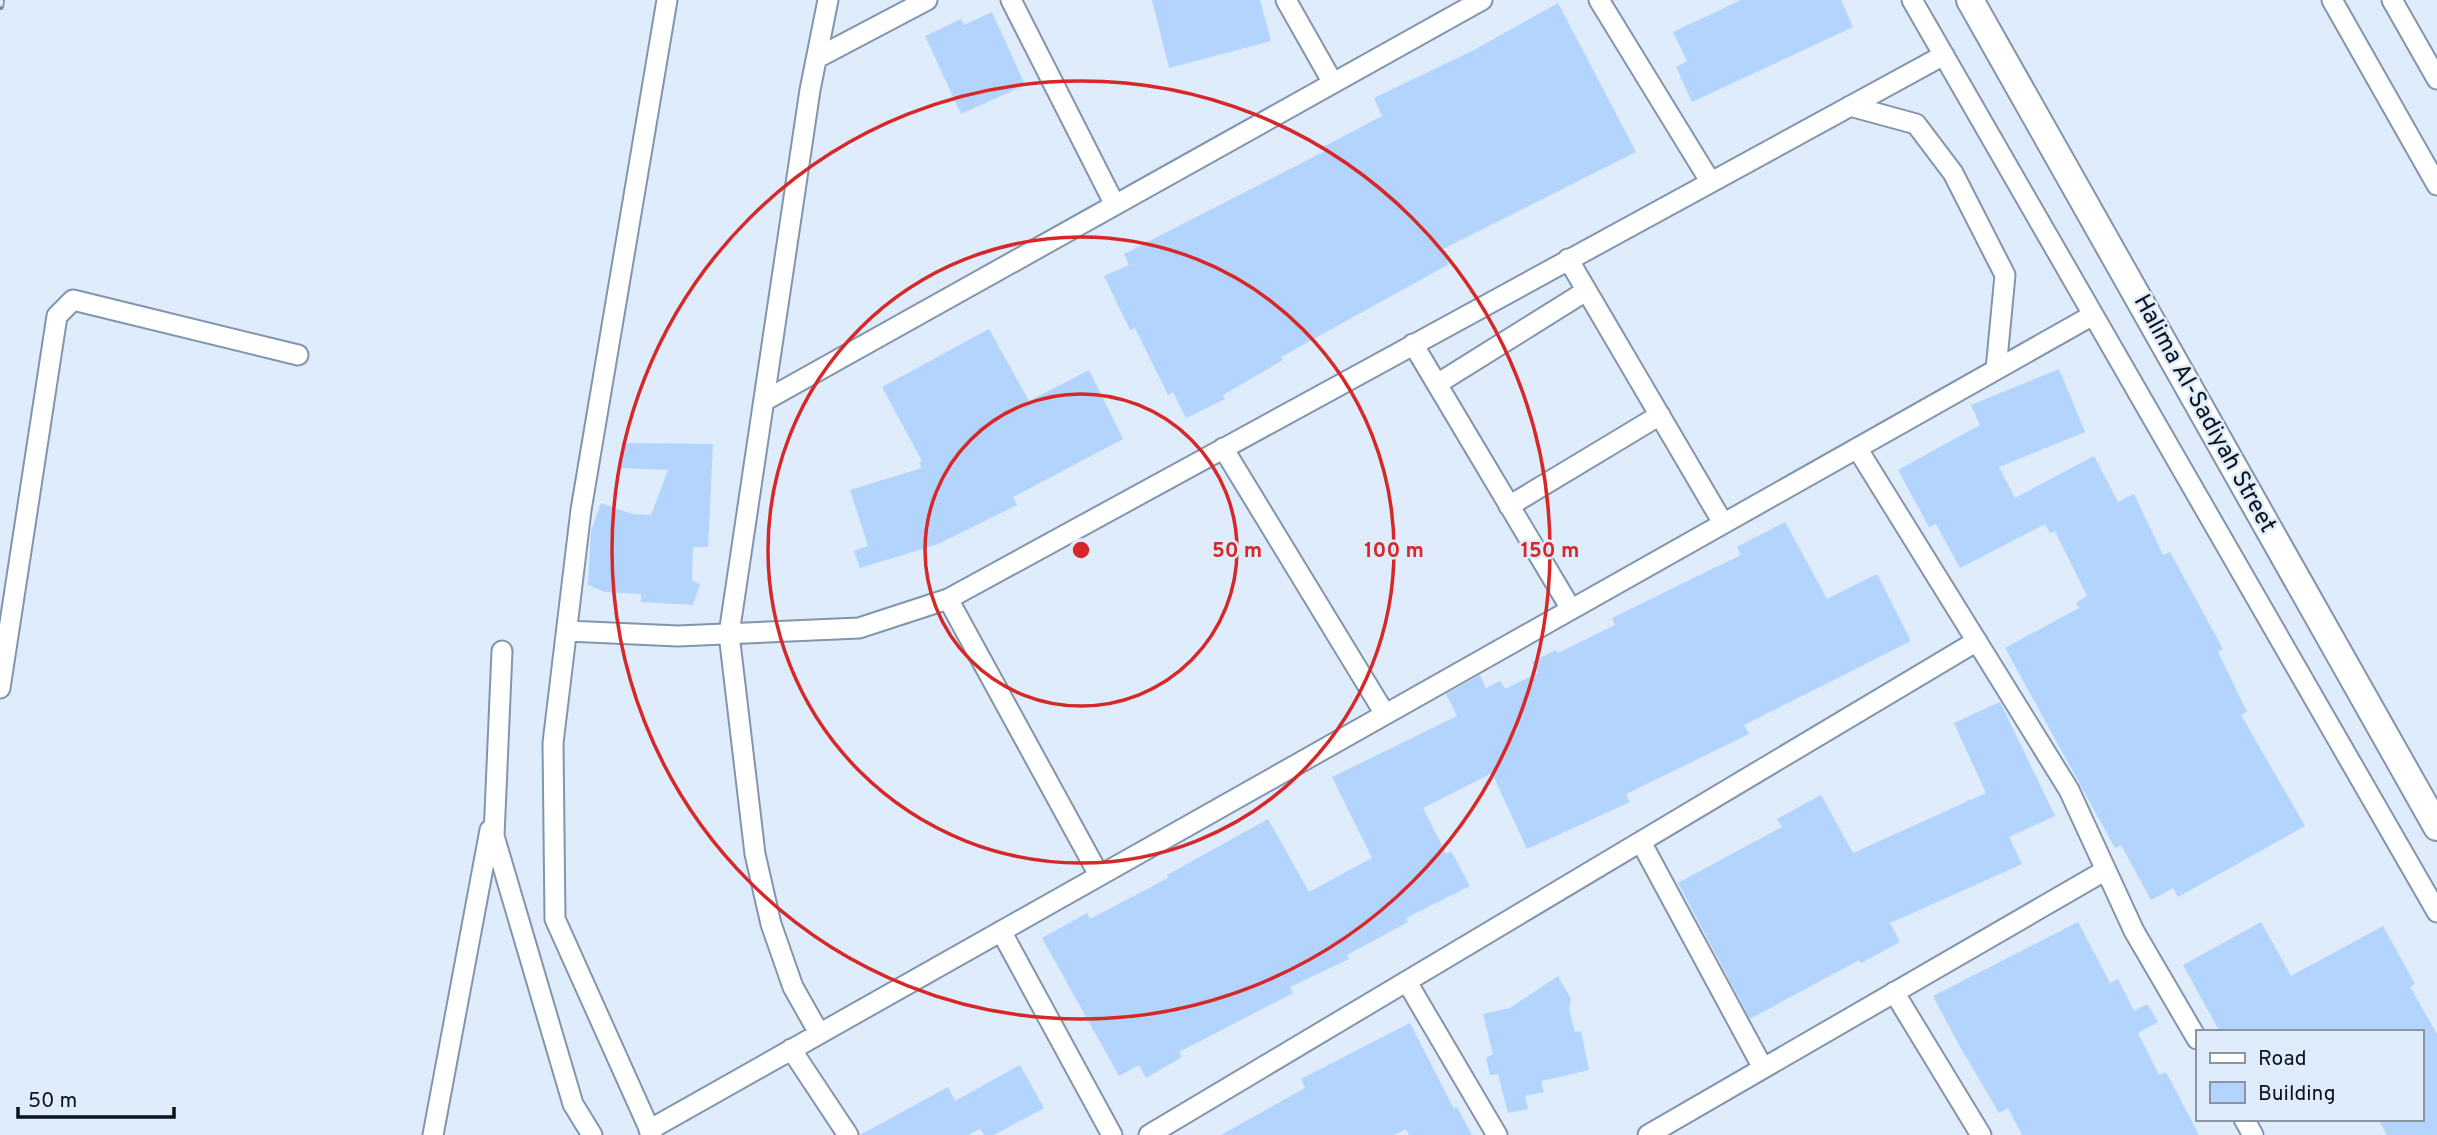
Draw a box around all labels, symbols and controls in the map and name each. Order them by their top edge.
street label: Halima Al-Sadiyah Street [2126,290,2282,538]
centre of rings [1069,538,1093,562]
text: 50 m [1212,538,1262,565]
text: 100 m [1364,538,1424,565]
text: 150 m [1521,538,1579,565]
legend [2196,1030,2423,1121]
text: Road [2258,1046,2307,1073]
scale bar [18,1076,173,1120]
text: Building [2258,1081,2336,1108]
text: 50 m [28,1088,77,1115]

